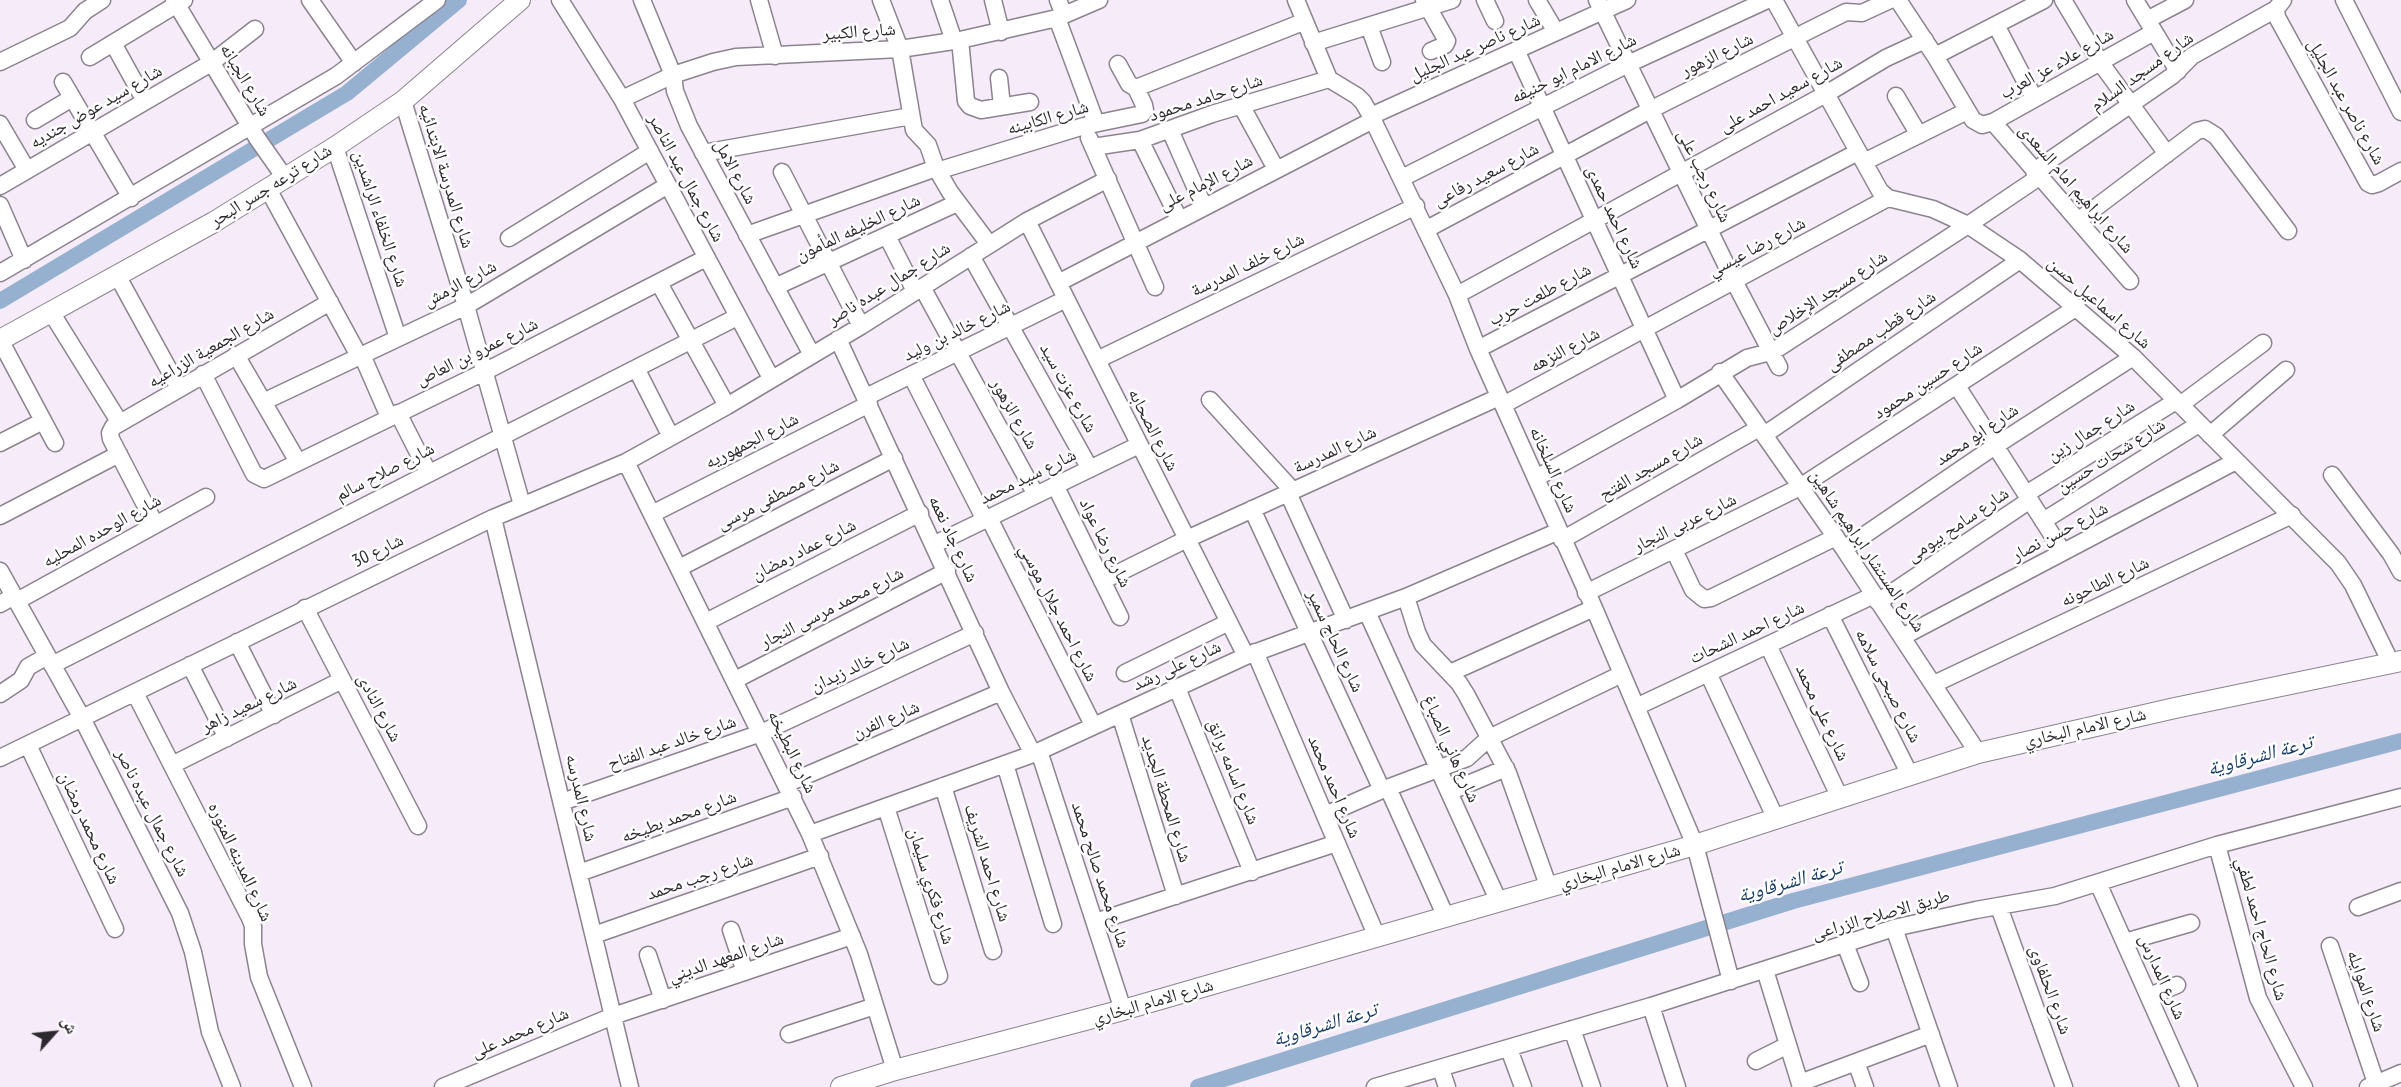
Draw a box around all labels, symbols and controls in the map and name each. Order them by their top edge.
street label: شارع ناصر عبد الجليل [1406,9,1544,87]
street label: شارع الكبير [822,19,896,45]
street label: شارع علاء عز العرب [1996,24,2118,104]
street label: شارع مسجد السلام [2086,27,2198,117]
street label: شارع الزهور [1677,28,1757,82]
street label: شارع الامام ابو حنيفه [1508,29,1640,109]
street label: شارع ناصر عبد الجليل [2302,35,2390,169]
street label: شارع الجبانه [215,40,275,120]
street label: شارع سعيد احمد على [1716,52,1846,138]
street label: شارع سيد عوض جنديه [26,60,166,154]
street label: شارع حامد محمود [1147,69,1265,127]
street label: شارع الكابينه [1005,96,1091,140]
street label: شارع المدرسة الابتدائيه [414,101,478,251]
street label: شارع جمال عبد الناصر [643,110,729,246]
street label: شارع ابراهيم امام السعدى [2014,120,2138,258]
street label: شارع رجب على [1672,126,1736,226]
street label: شارع الامل [709,136,761,208]
street label: شارع سعيد رفاعى [1429,138,1543,212]
street label: شارع ترعه جسر البحر [206,140,336,232]
street label: شارع الخلفاء الراشدين [348,148,412,290]
street label: شارع الإمام على [1155,150,1257,216]
street label: شارع احمد حمدى [1581,162,1647,272]
street label: شارع الخليفه المأمون [792,190,924,266]
street label: شارع رضا عيسي [1705,212,1809,282]
street label: شارع خلف المدرسة [1188,228,1308,302]
street label: شارع جمال عبده ناصر [824,237,954,331]
street label: شارع مسجد الإخلاص [1764,246,1892,340]
street label: شارع اسماعيل حسن [2043,252,2155,354]
street label: شارع الرمش [420,256,500,312]
street label: شارع طلعت حرب [1485,259,1595,331]
street label: شارع قطب مصطفى [1822,286,1940,376]
street label: شارع خالد بن وليد [900,296,1014,366]
street label: شارع الجمعية الزراعيه [144,303,278,393]
street label: شارع عمرو بن العاص [412,313,542,391]
street label: شارع النزهه [1526,323,1604,377]
street label: شارع حسين محمود [1869,338,1987,424]
street label: شارع عزت سيد [1035,339,1101,437]
street label: شارع الزهور [986,375,1042,453]
street label: شارع الصحابه [1123,385,1183,475]
street label: شارع جمال زين [2043,395,2139,467]
street label: شارع ابو محمد [1931,399,2023,471]
street label: شارع الجمهوريه [702,408,802,474]
street label: شارع شحات حسين [2052,414,2170,498]
street label: شارع المدرسة [1290,421,1380,479]
street label: شارع السلخانه [1524,424,1582,516]
street label: شارع مسجد الفتح [1595,429,1707,505]
street label: شارع صلاح سالم [332,438,438,506]
street label: شارع سيد محمد [976,444,1080,510]
street label: شارع مصطفى مرسى [713,455,843,535]
street label: شارع المستشار ابراهيم شاهين [1804,466,1930,636]
street label: شارع سامح بيومى [1903,483,2013,567]
street label: شارع الوحده المحليه [39,489,165,573]
street label: شارع عربى النجار [1630,489,1740,557]
street label: شارع جاد نعمه [924,492,982,586]
street label: شارع رضا عواد [1074,495,1136,591]
street label: شارع حسن نصار [2008,498,2112,566]
street label: شارع عماد رمضان [748,514,860,586]
street label: شارع 30 [349,529,407,573]
street label: شارع احمد جلال موسي [1014,541,1102,685]
street label: شارع الطاحونه [2057,552,2153,612]
street label: شارع محمد مرسى النجار [757,562,907,654]
street label: شارع الحاج سمير [1302,586,1368,696]
street label: شارع احمد الشحات [1686,597,1808,669]
street label: شارع صبحى سلامه [1850,626,1926,746]
street label: شارع خالد زيدان [807,633,913,697]
street label: شارع على رشد [1129,636,1225,696]
street label: شارع على محمد [1790,661,1854,765]
street label: شارع النادى [352,670,406,746]
street label: شارع سعيد زاهر [198,673,300,737]
street label: شارع هاني الصباغ [1418,692,1484,806]
street label: شارع الفرن [849,696,923,744]
street label: شارع الامام البخاري [2022,703,2148,753]
street label: شارع البطيخه [763,707,821,797]
street label: شارع خالد عبد الفتاح [605,711,739,775]
street label: شارع اسامه برانق [1202,716,1264,828]
water label: ترعة الشرقاوية [2205,731,2315,781]
street label: شارع احمد محمد [1303,732,1365,842]
street label: شارع المحطة الجديد [1136,733,1196,865]
street label: شارع جمال عبده ناصر [110,745,194,881]
street label: شارع المدرسه [560,752,602,844]
street label: شارع محمد رمضان [53,768,125,888]
street label: شارع محمد بطيخه [619,786,739,848]
street label: شارع المدينه المنوره [203,799,277,925]
street label: شارع محمد صالح محمد [1066,799,1134,951]
street label: شارع احمد الشريف [959,802,1015,924]
street label: شارع فكري سليمان [903,825,959,947]
street label: شارع الامام البخاري [1557,839,1683,895]
street label: شارع رجب محمد [644,849,756,905]
street label: شارع الحاج احمد لطفي [2230,855,2292,1003]
water label: ترعة الشرقاوية [1735,856,1845,908]
street label: طريق الاصلاح الزراعى [1809,885,1953,945]
street label: شارع المعهد الديني [665,928,787,988]
street label: شارع المدارس [2134,931,2190,1023]
street label: شارع الحلفاوى [2024,942,2076,1038]
street label: شارع الموايله [2342,947,2390,1035]
street label: شارع الامام البخاري [1090,974,1216,1030]
water label: ترعة الشرقاوية [1270,998,1380,1052]
north arrow [24,1003,84,1063]
street label: شارع محمد على [468,1003,572,1063]
text: ش [57,1013,83,1037]

